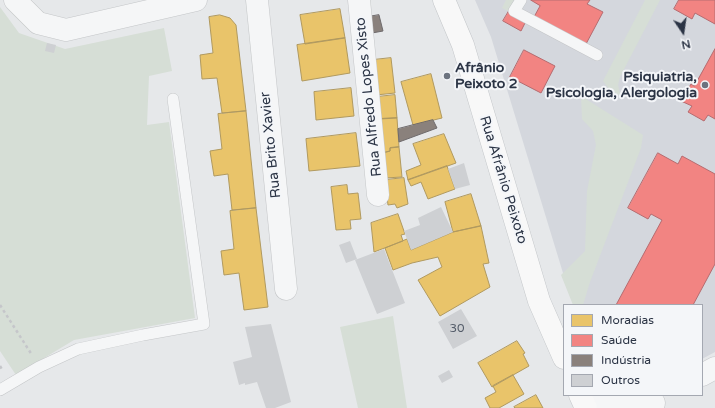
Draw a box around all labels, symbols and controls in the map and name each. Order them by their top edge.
north arrow [663,12,703,52]
street label: Rua Alfredo Lopes Xisto [352,16,386,178]
text: N [680,37,692,52]
place label: Afrânio Peixoto 2 [455,60,518,92]
place label: Psiquiatria, Psicologia, Alergologia [546,69,697,102]
marker: Afrânio Peixoto 2 [442,71,452,81]
marker: Psiquiatria, Psicologia, Alergologia [700,80,710,90]
street label: Rua Brito Xavier [257,91,285,199]
street label: Rua Afrânio Peixoto [476,114,530,246]
legend [563,304,703,396]
text: Moradias [601,313,654,327]
house number: 30 [449,322,465,336]
text: Saúde [601,333,637,347]
text: Indústria [601,353,651,367]
text: Outros [601,373,640,387]

